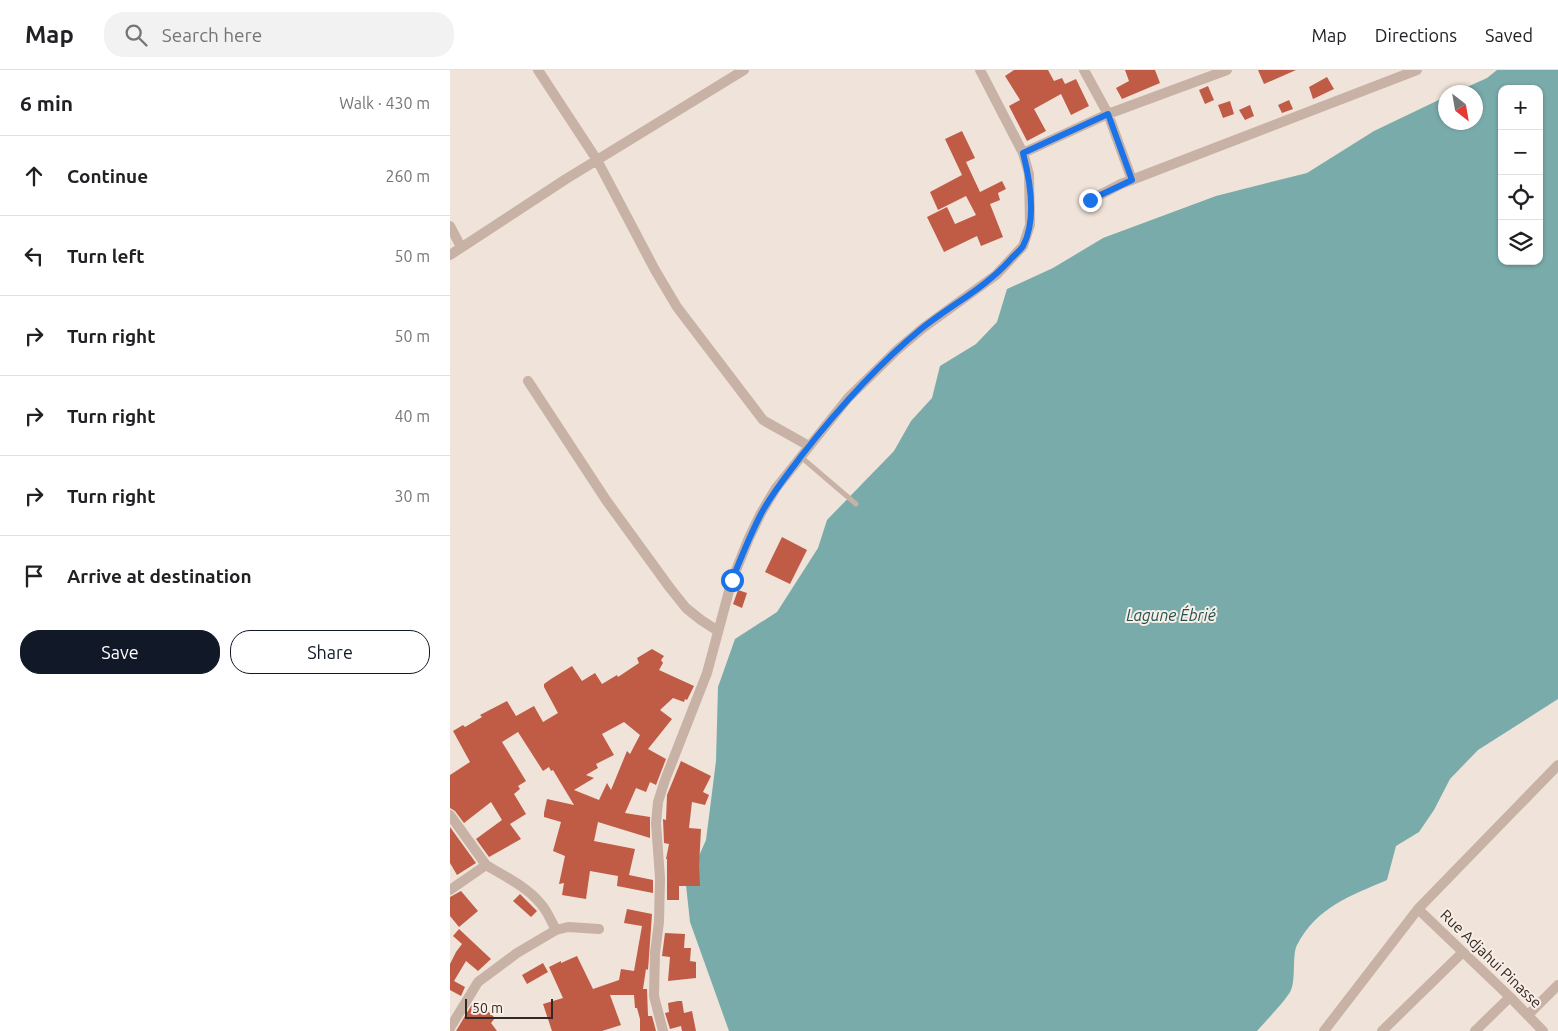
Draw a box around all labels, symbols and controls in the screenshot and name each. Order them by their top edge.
search box [104,12,454,57]
text: Map [25,21,74,48]
icon: search [122,21,150,49]
text: Search here [162,24,262,46]
text: Map [1311,25,1347,45]
text: Directions [1375,25,1457,45]
text: Saved [1485,25,1533,45]
north arrow [1438,85,1483,130]
map controls [1498,85,1543,265]
button: + [1498,85,1543,130]
text: 6 min [20,91,73,115]
text: Walk · 430 m [339,94,430,112]
button: − [1498,130,1543,175]
icon: ahead [20,162,48,190]
text: Continue [67,165,148,187]
text: 260 m [385,167,430,185]
button: locate [1498,175,1543,220]
route end [1079,189,1102,212]
button: layers [1498,220,1543,265]
icon: left [20,242,48,270]
text: Turn left [67,245,145,267]
text: 50 m [394,247,430,265]
icon: right [20,322,48,350]
text: Turn right [67,325,155,347]
text: 50 m [394,327,430,345]
icon: right [20,402,48,430]
text: Turn right [67,405,155,427]
text: 40 m [394,407,430,425]
icon: right [20,482,48,510]
text: Turn right [67,485,155,507]
text: 30 m [394,487,430,505]
icon: arrive [20,562,48,590]
text: Arrive at destination [67,565,252,587]
route start [721,569,744,592]
water label: Lagune Ébrié [1126,604,1216,624]
button: Save [20,630,220,674]
button: Share [230,630,430,674]
street label: Rue Adjahui Pinasse [1437,906,1545,1011]
scale bar [465,996,552,1019]
text: 50 m [472,1000,503,1016]

